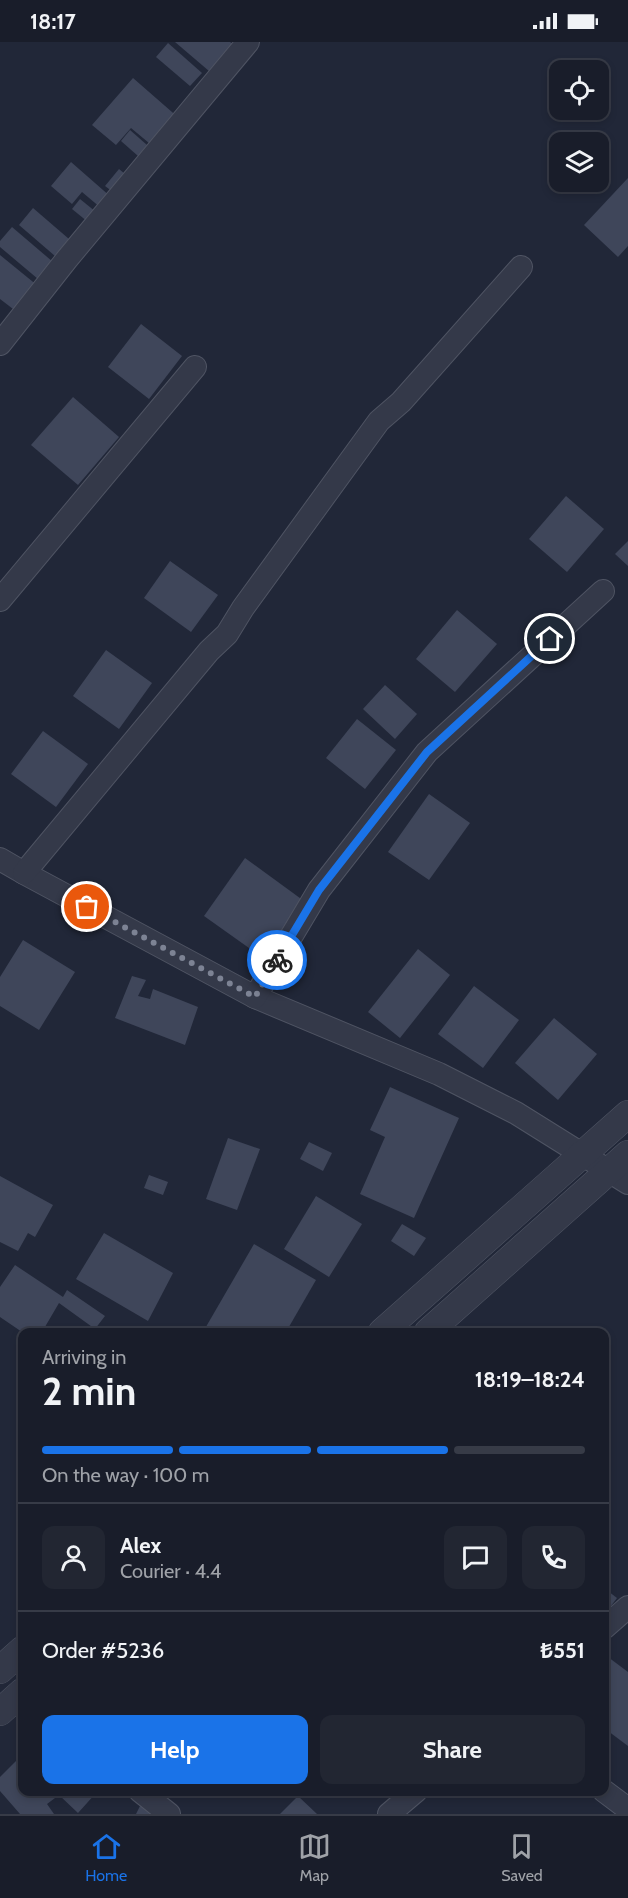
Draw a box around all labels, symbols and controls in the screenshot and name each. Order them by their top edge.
text: 18:17 [30,8,76,35]
map controls [549,60,609,192]
button: locate [549,60,609,120]
button: layers [549,132,609,192]
pin [524,613,575,664]
icon: home [533,622,566,655]
pin [61,881,112,932]
icon: bag [70,890,103,923]
courier [247,930,307,990]
icon: bike [261,944,294,977]
text: Arriving in [42,1345,126,1369]
text: 18:19–18:24 [475,1366,585,1393]
text: 2 min [42,1367,136,1415]
text: On the way · 100 m [42,1463,209,1487]
button: person [42,1526,105,1589]
button: chat [444,1526,507,1589]
button: phone [522,1526,585,1589]
text: Alex [120,1532,161,1559]
text: Courier · 4.4 [120,1559,221,1583]
text: Order #5236 [42,1637,164,1664]
text: ₺551 [540,1637,585,1664]
button: Help [42,1715,308,1784]
button: Share [320,1715,585,1784]
tab: Home [85,1830,127,1885]
tab: Map [298,1830,331,1885]
tab: Saved [501,1830,543,1885]

